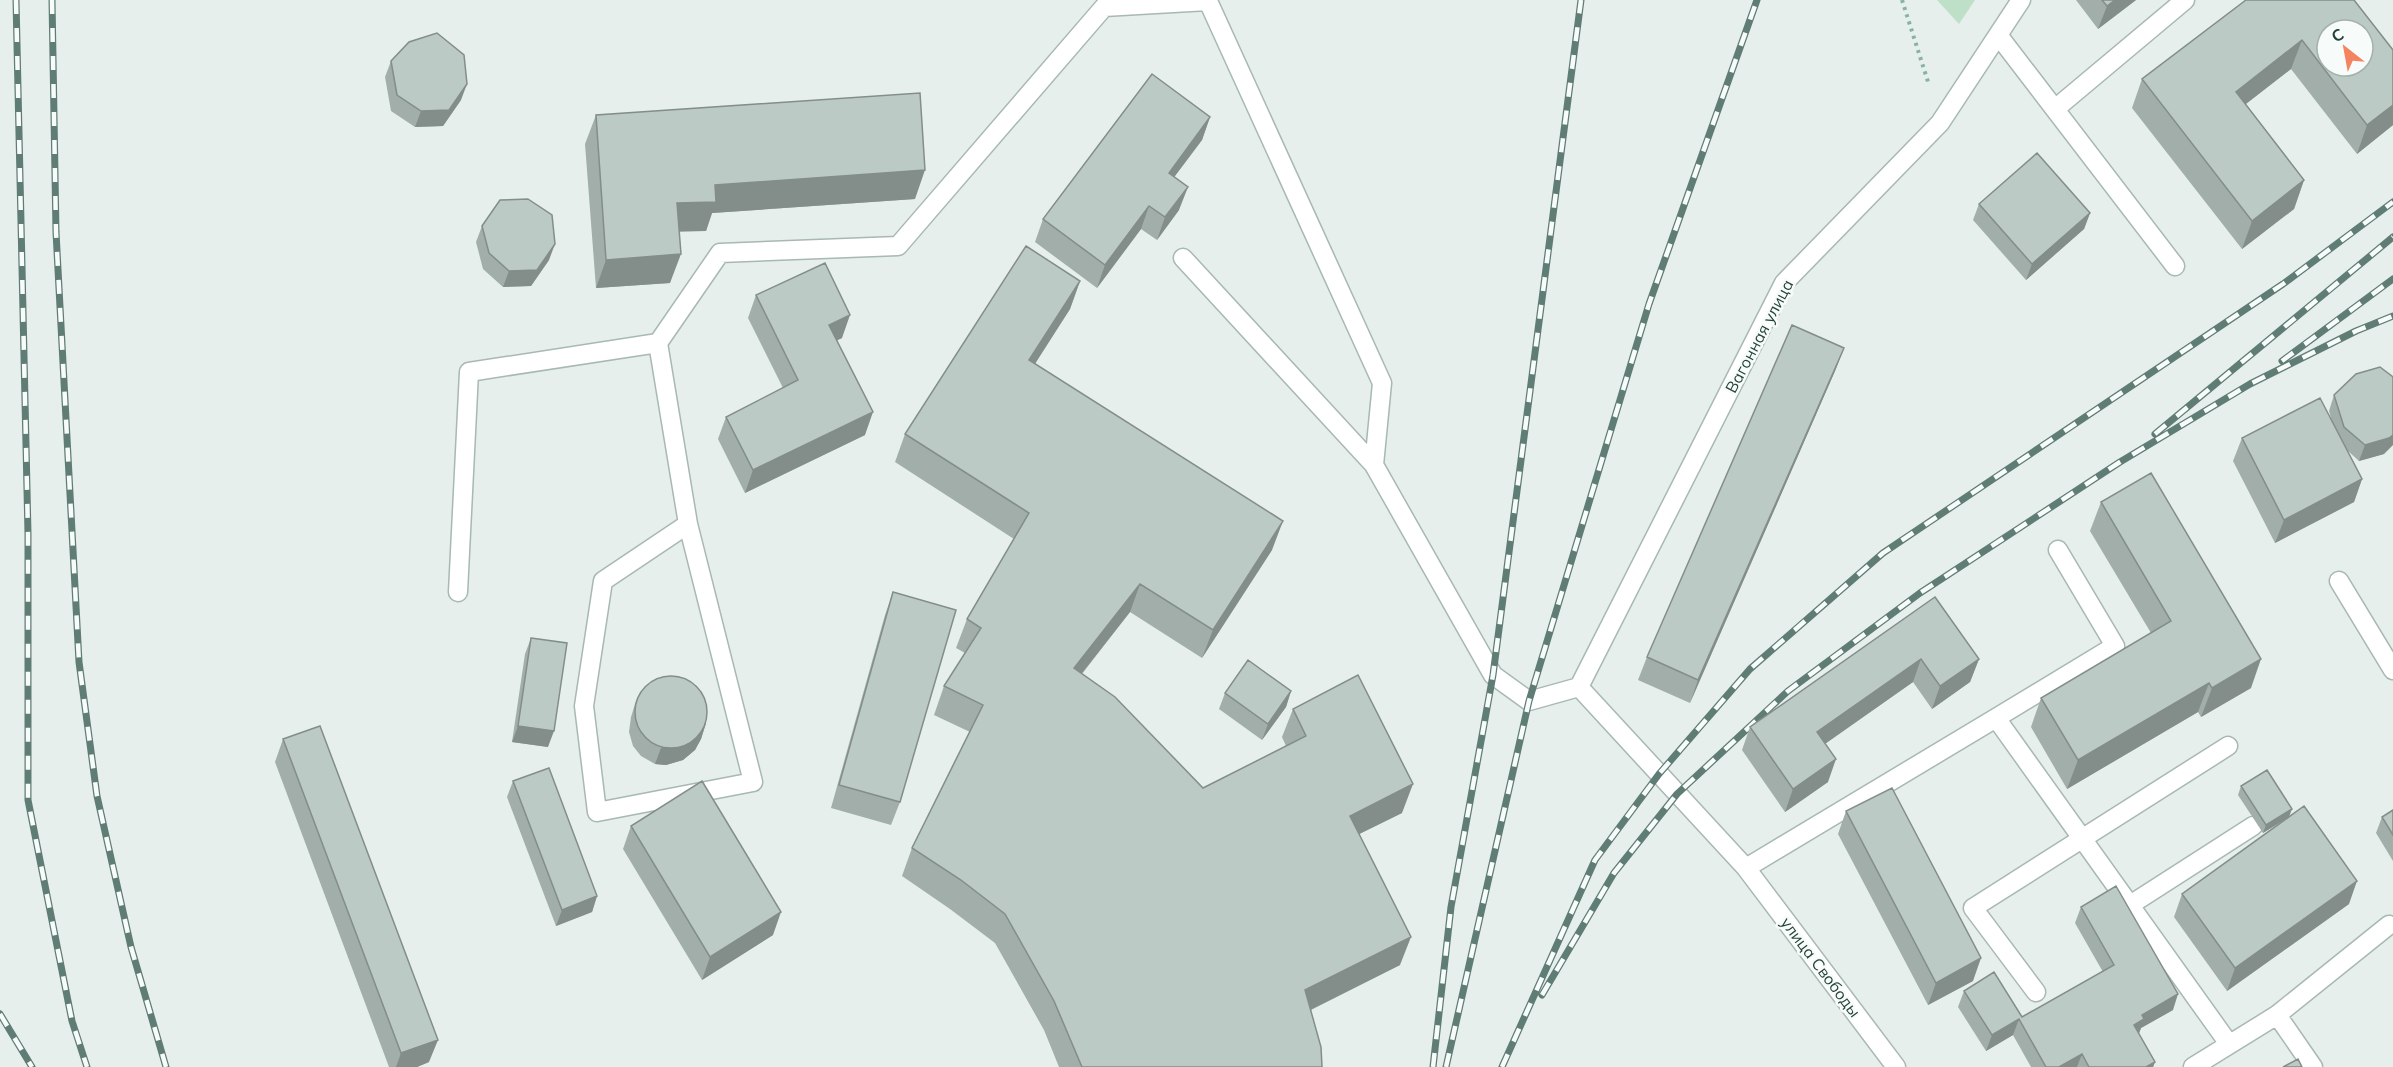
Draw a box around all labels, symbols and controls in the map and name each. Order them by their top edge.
north arrow [2315,18,2375,78]
text: С [2327,24,2347,47]
street label: Вагонная улица [1721,276,1797,396]
street label: улица Свободы [1777,913,1865,1021]

